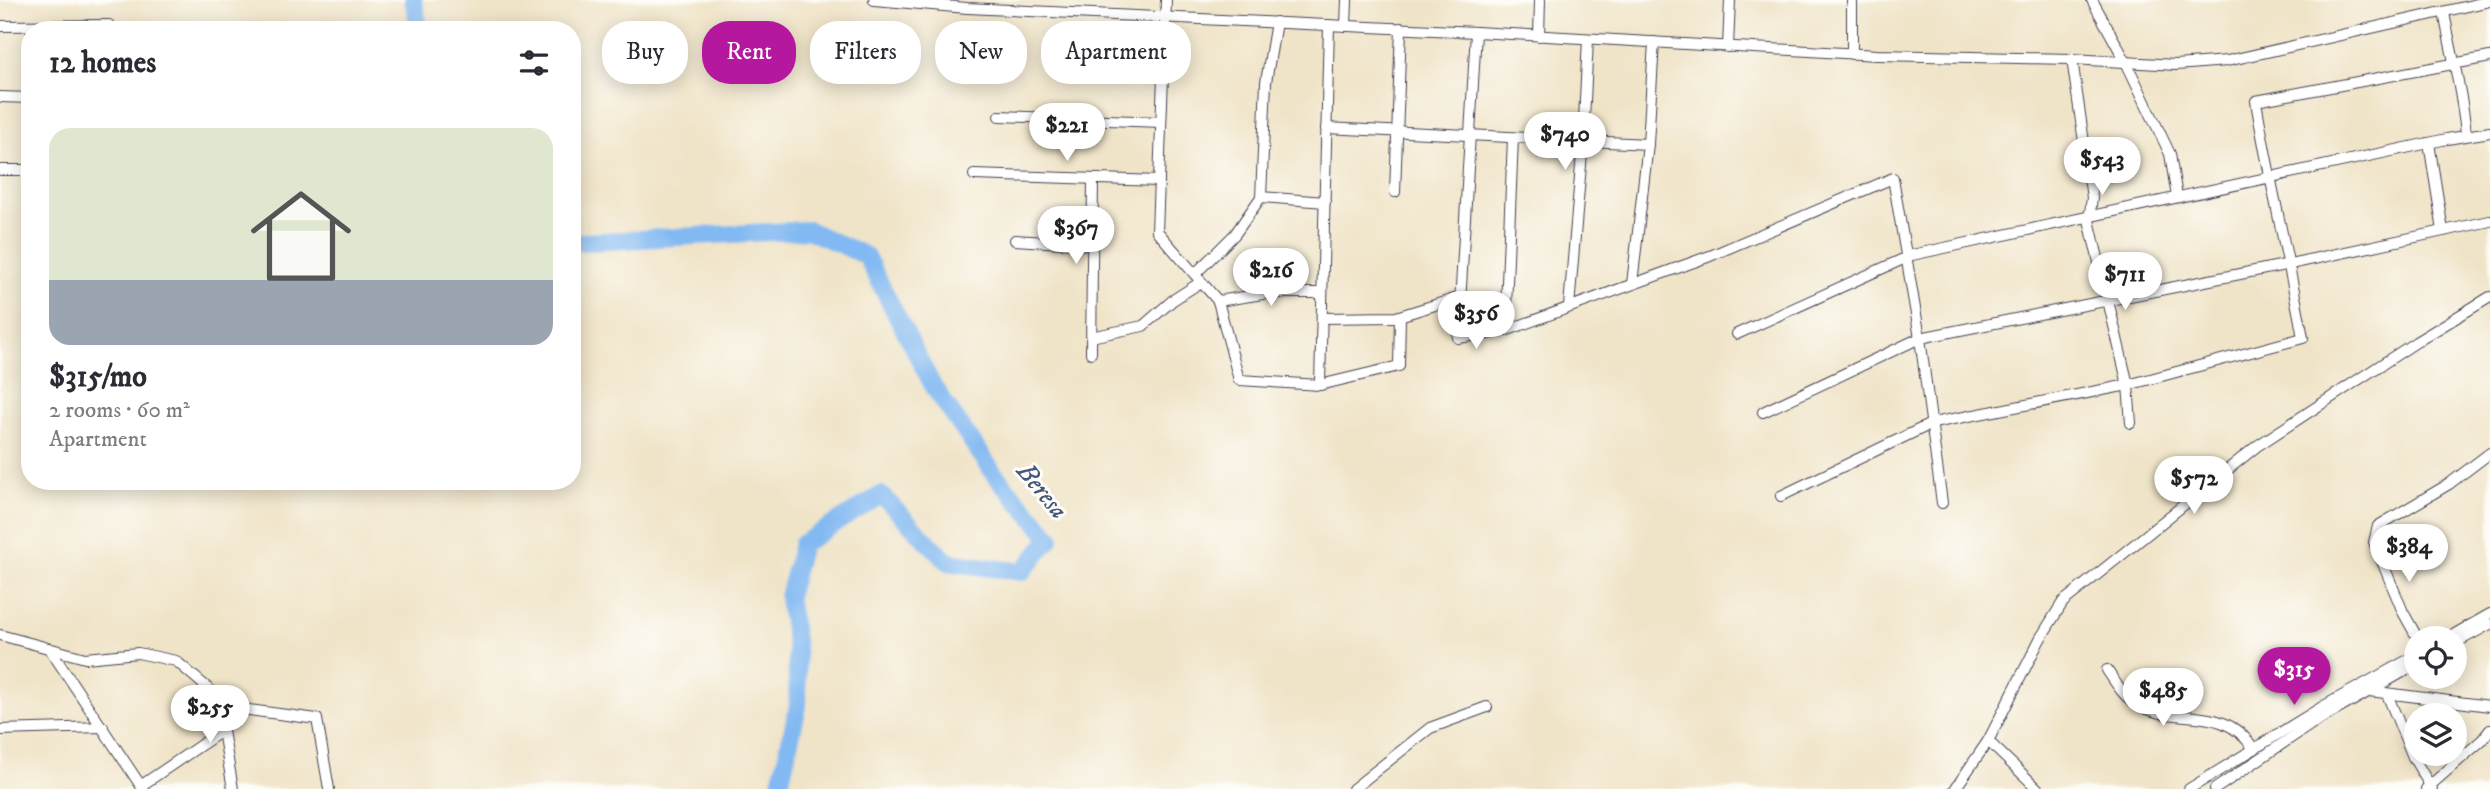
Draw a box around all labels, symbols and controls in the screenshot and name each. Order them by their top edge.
chip: Buy [602,21,688,84]
chip: Rent [702,21,796,84]
chip: Filters [810,21,921,84]
chip: New [935,21,1027,84]
chip: Apartment [1041,21,1191,84]
icon: filters [515,44,553,82]
text: 12 homes [49,45,156,82]
pin: $221 [1026,104,1108,163]
text: $221 [1045,111,1089,140]
pin: $740 [1524,113,1606,172]
text: $740 [1540,120,1590,149]
pin: $543 [2061,138,2143,197]
text: $543 [2080,145,2124,174]
icon: home [238,173,364,299]
pin: $367 [1035,206,1117,266]
text: $367 [1053,214,1099,243]
pin: $216 [1230,248,1312,308]
pin: $711 [2084,252,2166,312]
text: $216 [1249,256,1293,285]
text: $711 [2104,260,2146,289]
pin: $356 [1435,292,1517,351]
text: $356 [1454,299,1498,328]
text: $315/mo [49,359,147,396]
text: 2 rooms · 60 m² [49,396,190,425]
text: Apartment [49,425,147,454]
water label: Beresa [1009,455,1075,526]
pin: $572 [2153,456,2235,516]
text: $572 [2170,464,2218,493]
pin: $384 [2368,524,2450,584]
text: $384 [2386,532,2432,561]
map controls [2404,626,2467,766]
button: locate [2404,626,2467,689]
pin: $315 [2253,648,2335,707]
text: $315 [2274,655,2314,684]
pin: $485 [2122,668,2204,728]
text: $485 [2139,676,2187,705]
pin: $255 [169,686,251,745]
text: $255 [187,693,233,722]
button: layers [2404,703,2467,766]

